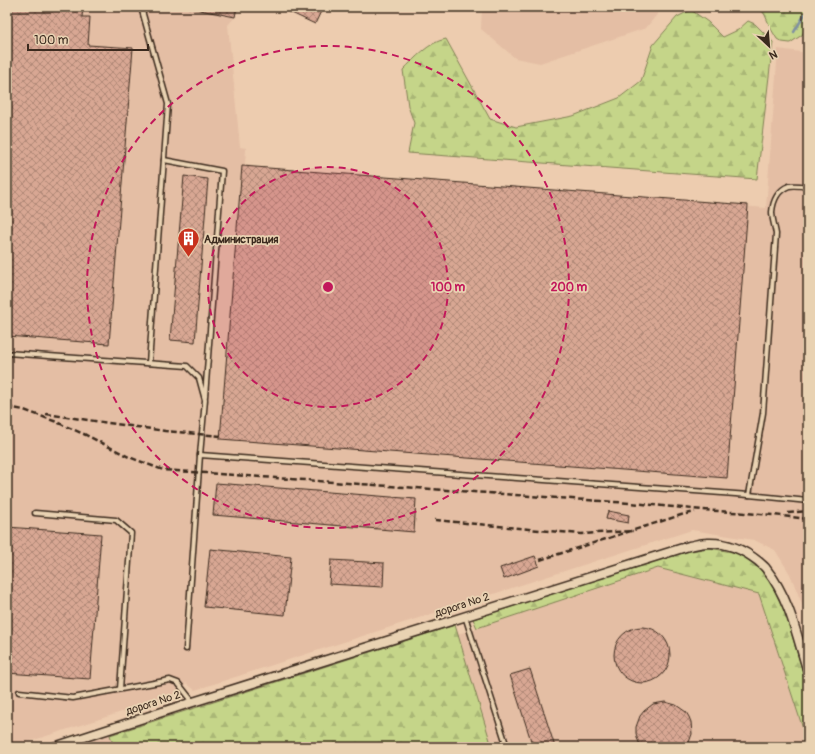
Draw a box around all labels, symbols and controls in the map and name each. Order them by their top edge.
scale bar [28,26,148,52]
north arrow [749,26,789,66]
text: 100 m [34,33,69,48]
text: N [766,47,779,62]
building icon: Администрация [176,226,202,259]
place label: Администрация [204,233,278,246]
centre of rings [321,280,335,294]
text: 100 m [431,280,466,295]
text: 200 m [551,280,588,295]
street label: дорога № 2 [433,590,491,620]
street label: дорога № 2 [124,688,182,718]

